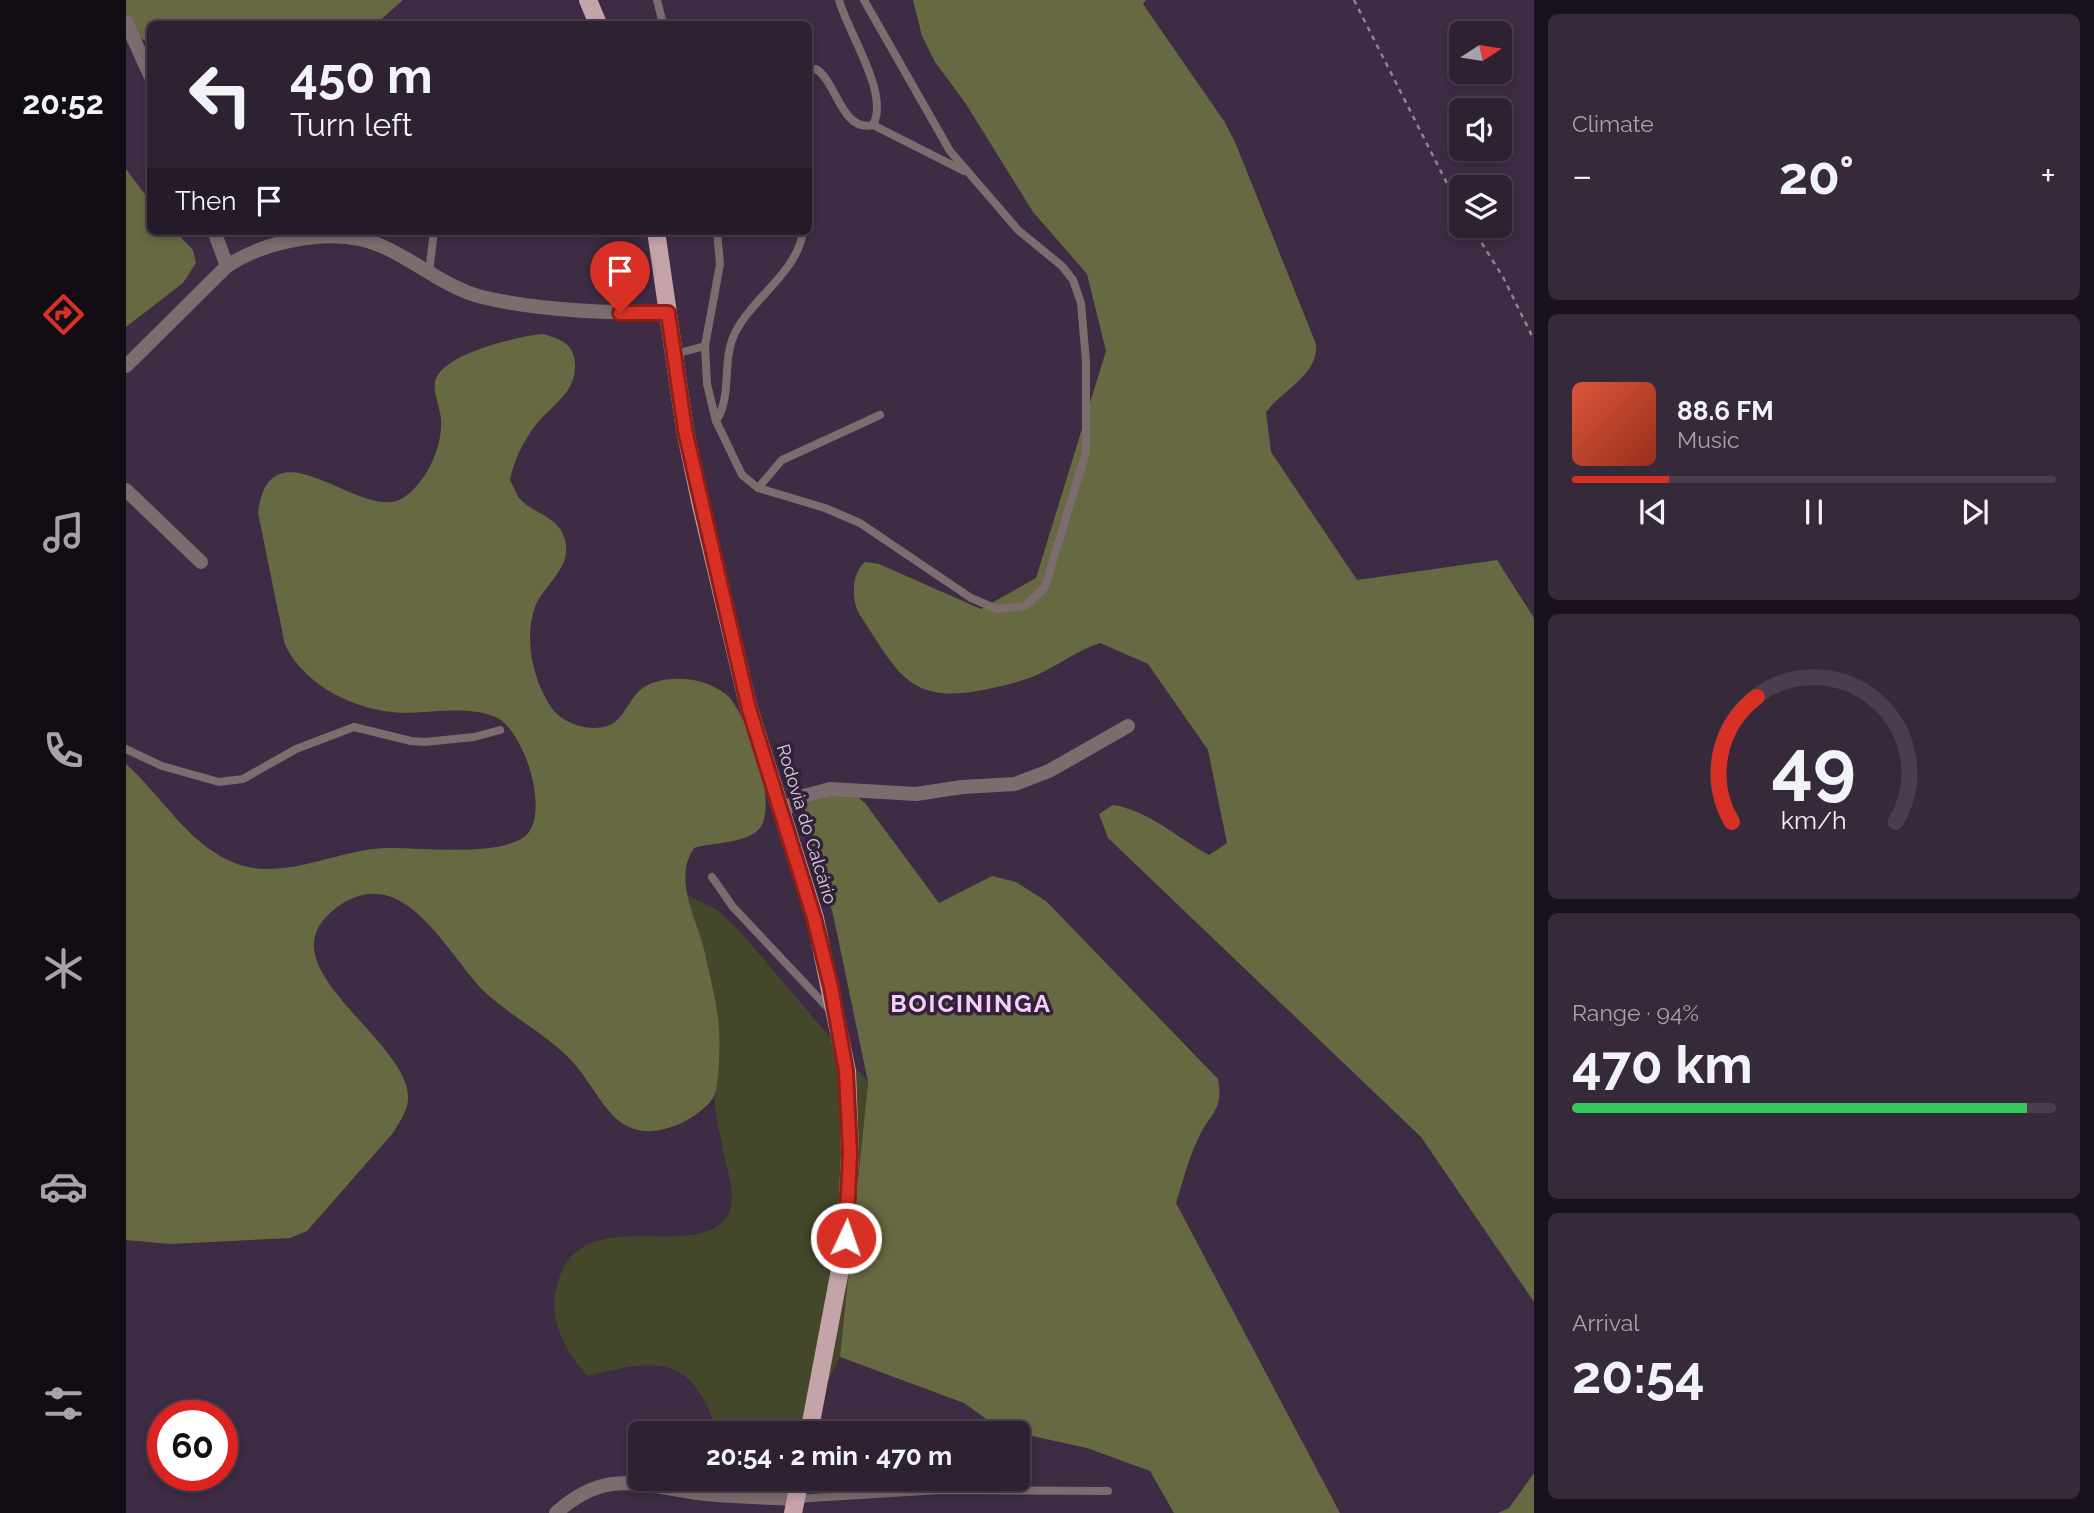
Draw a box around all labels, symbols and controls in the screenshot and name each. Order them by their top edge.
north arrow [1449,21,1512,84]
map controls [1449,21,1512,238]
text: 450 m [290,47,433,104]
icon: left [175,49,266,140]
text: 20:52 [22,84,104,121]
button: sound [1449,98,1512,161]
text: Turn left [290,106,412,143]
text: Climate [1572,110,1654,137]
text: 20° [1779,145,1854,206]
text: − [1572,153,1592,198]
text: + [2040,153,2056,198]
button: layers [1449,175,1512,238]
icon: arrive [250,182,288,220]
text: Then [175,186,236,216]
pin [590,241,650,313]
icon: arrive [601,252,639,290]
icon: directions [39,290,88,339]
text: 88.6 FM [1677,396,1774,426]
text: Music [1677,426,1740,453]
icon: previous [1634,493,1672,531]
icon: pause [1795,493,1833,531]
icon: next [1956,493,1994,531]
icon: music [39,508,88,557]
text: 49 [1772,725,1856,810]
icon: phone [39,726,88,775]
street label: Rodovia do Calcário [773,742,841,907]
text: km/h [1781,805,1847,835]
icon: climate [39,944,88,993]
district label: BOICININGA [890,989,1052,1018]
text: Range · 94% [1572,999,1699,1026]
text: 470 km [1572,1034,1753,1095]
icon: car [39,1162,88,1211]
position arrow [809,1201,883,1275]
text: Arrival [1572,1309,1639,1336]
text: 20:54 [1572,1344,1705,1405]
icon: filters [39,1379,88,1428]
speed limit sign: 60 [147,1400,238,1491]
text: 20:54 · 2 min · 470 m [706,1441,952,1471]

